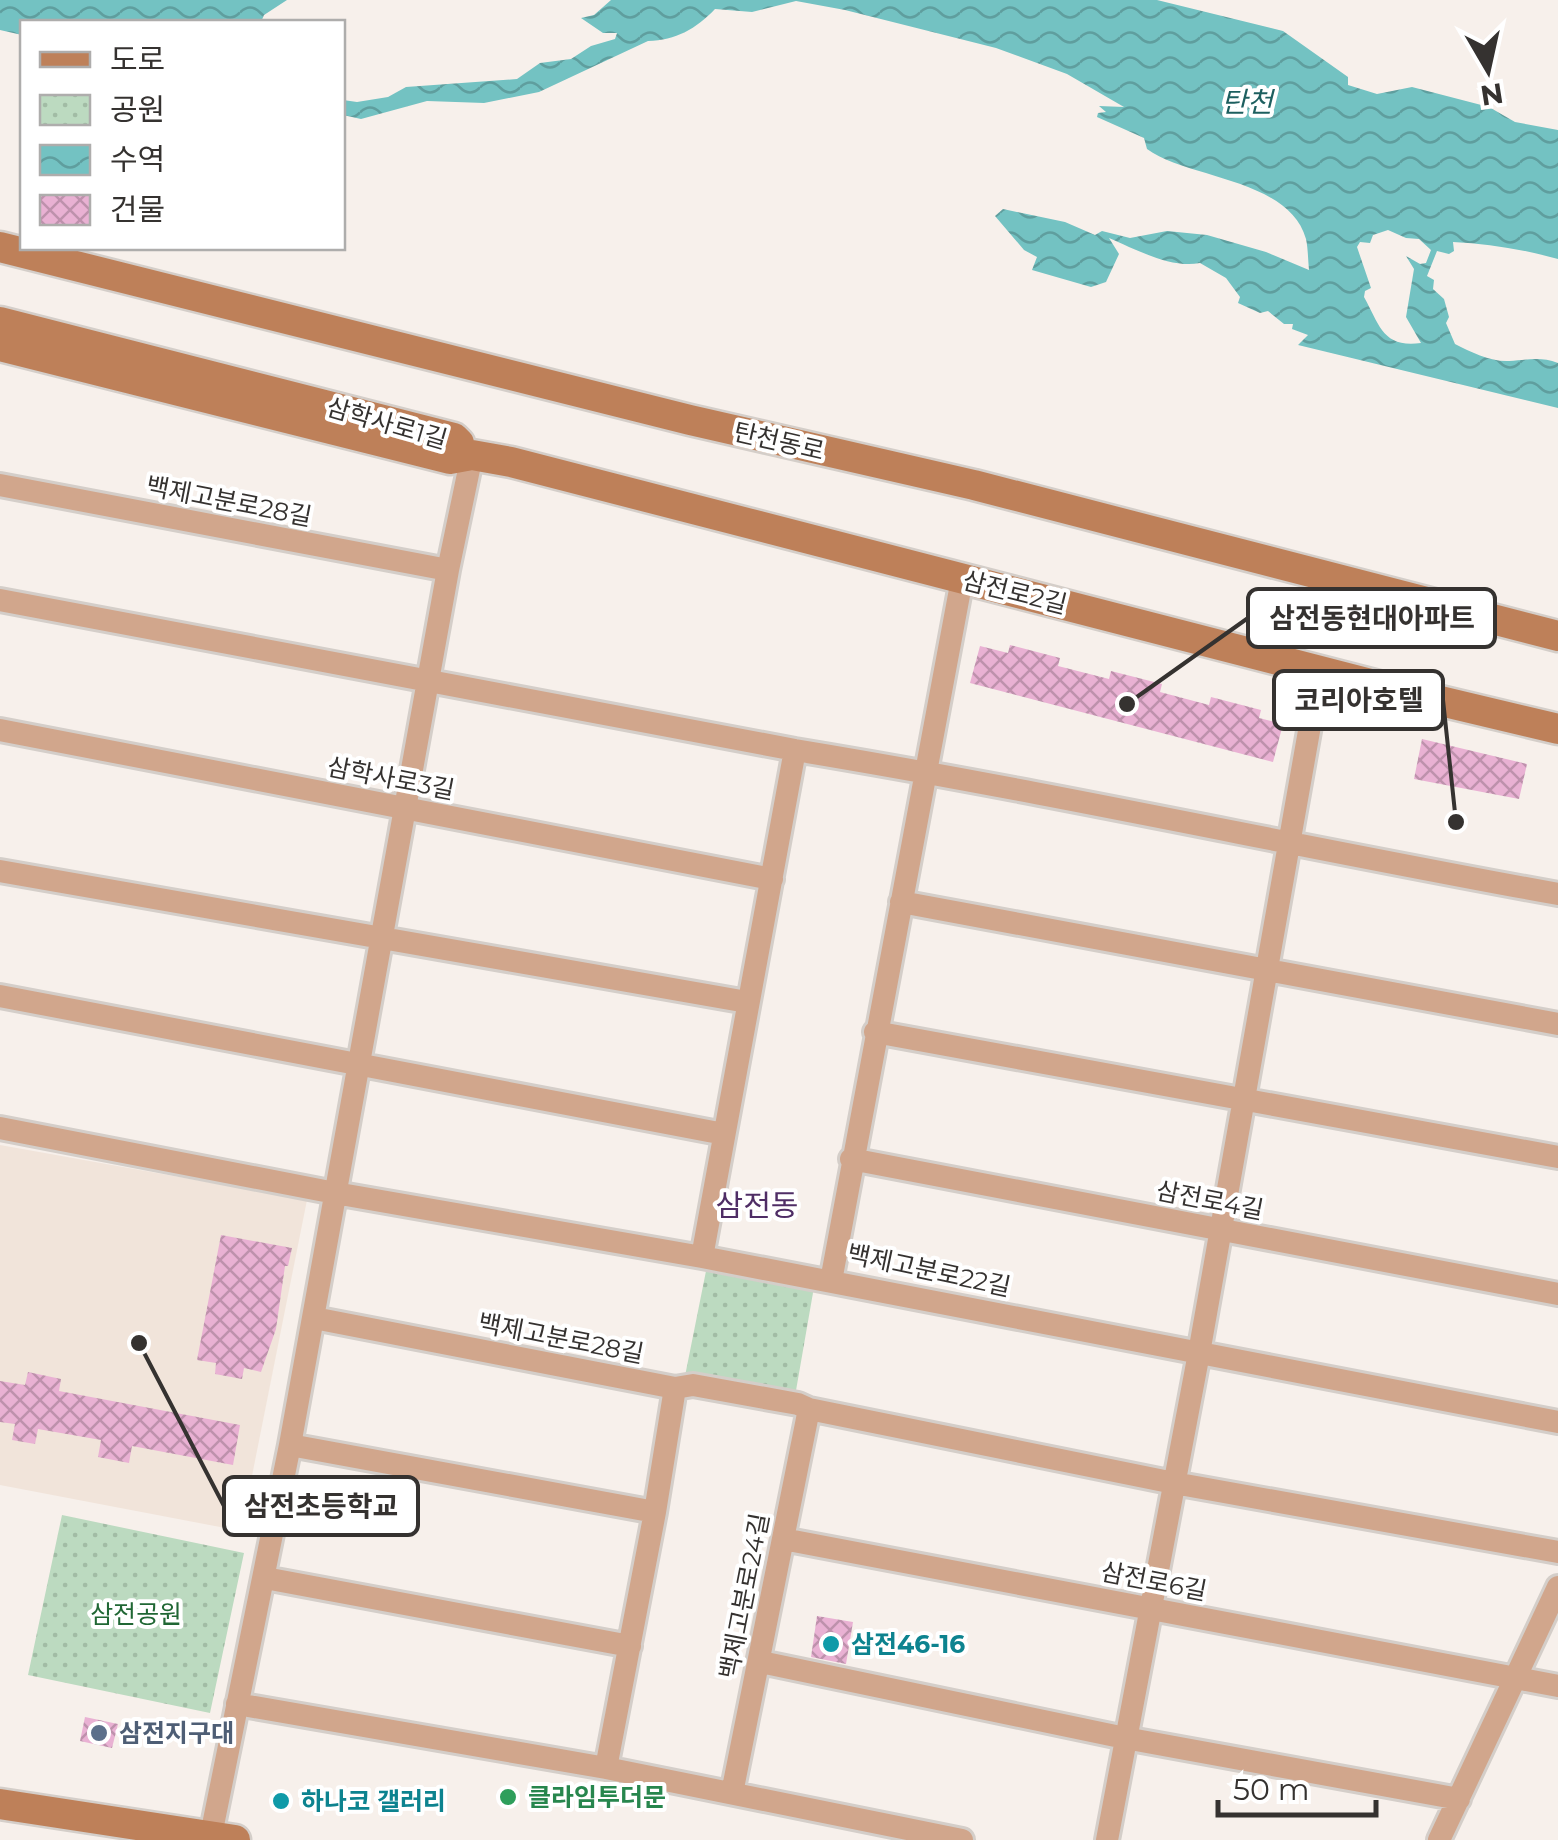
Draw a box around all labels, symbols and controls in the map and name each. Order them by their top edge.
legend [20,20,345,250]
north arrow [1438,20,1538,120]
text: 도로 [110,41,165,78]
text: N [1478,76,1506,113]
water label: 탄천 [1221,85,1276,119]
text: 공원 [110,91,165,128]
text: 수역 [110,141,165,178]
text: 건물 [110,191,165,228]
street label: 삼학사로1길 [323,391,451,455]
street label: 탄천동로 [731,416,827,466]
street label: 백제고분로28길 [144,470,314,532]
street label: 삼전로2길 [960,565,1070,619]
callout: 삼전동현대아파트 [1248,589,1495,647]
text: 삼전동현대아파트 [1269,601,1475,635]
callout: 코리아호텔 [1274,671,1443,729]
text: 코리아호텔 [1295,683,1423,717]
street label: 삼학사로3길 [325,751,457,805]
street label: 삼전로4길 [1154,1175,1266,1225]
district label: 삼전동 [716,1187,798,1224]
street label: 백제고분로22길 [844,1238,1014,1302]
street label: 백제고분로28길 [476,1307,646,1369]
callout: 삼전초등학교 [224,1477,418,1535]
text: 삼전초등학교 [244,1489,398,1523]
street label: 백제고분로24길 [713,1511,775,1681]
street label: 삼전로6길 [1099,1556,1209,1606]
park label: 삼전공원 [90,1599,182,1629]
place label: 삼전46-16 [851,1629,965,1659]
marker: 삼전46-16 [820,1633,842,1655]
place label: 삼전지구대 [119,1718,234,1748]
marker: 삼전지구대 [88,1722,110,1744]
scale bar [1218,1755,1376,1817]
text: 50 m [1233,1771,1310,1808]
place label: 클라임투더문 [528,1782,666,1812]
place label: 하나코 갤러리 [301,1786,446,1816]
marker: 클라임투더문 [497,1786,519,1808]
marker: 하나코 갤러리 [270,1790,292,1812]

